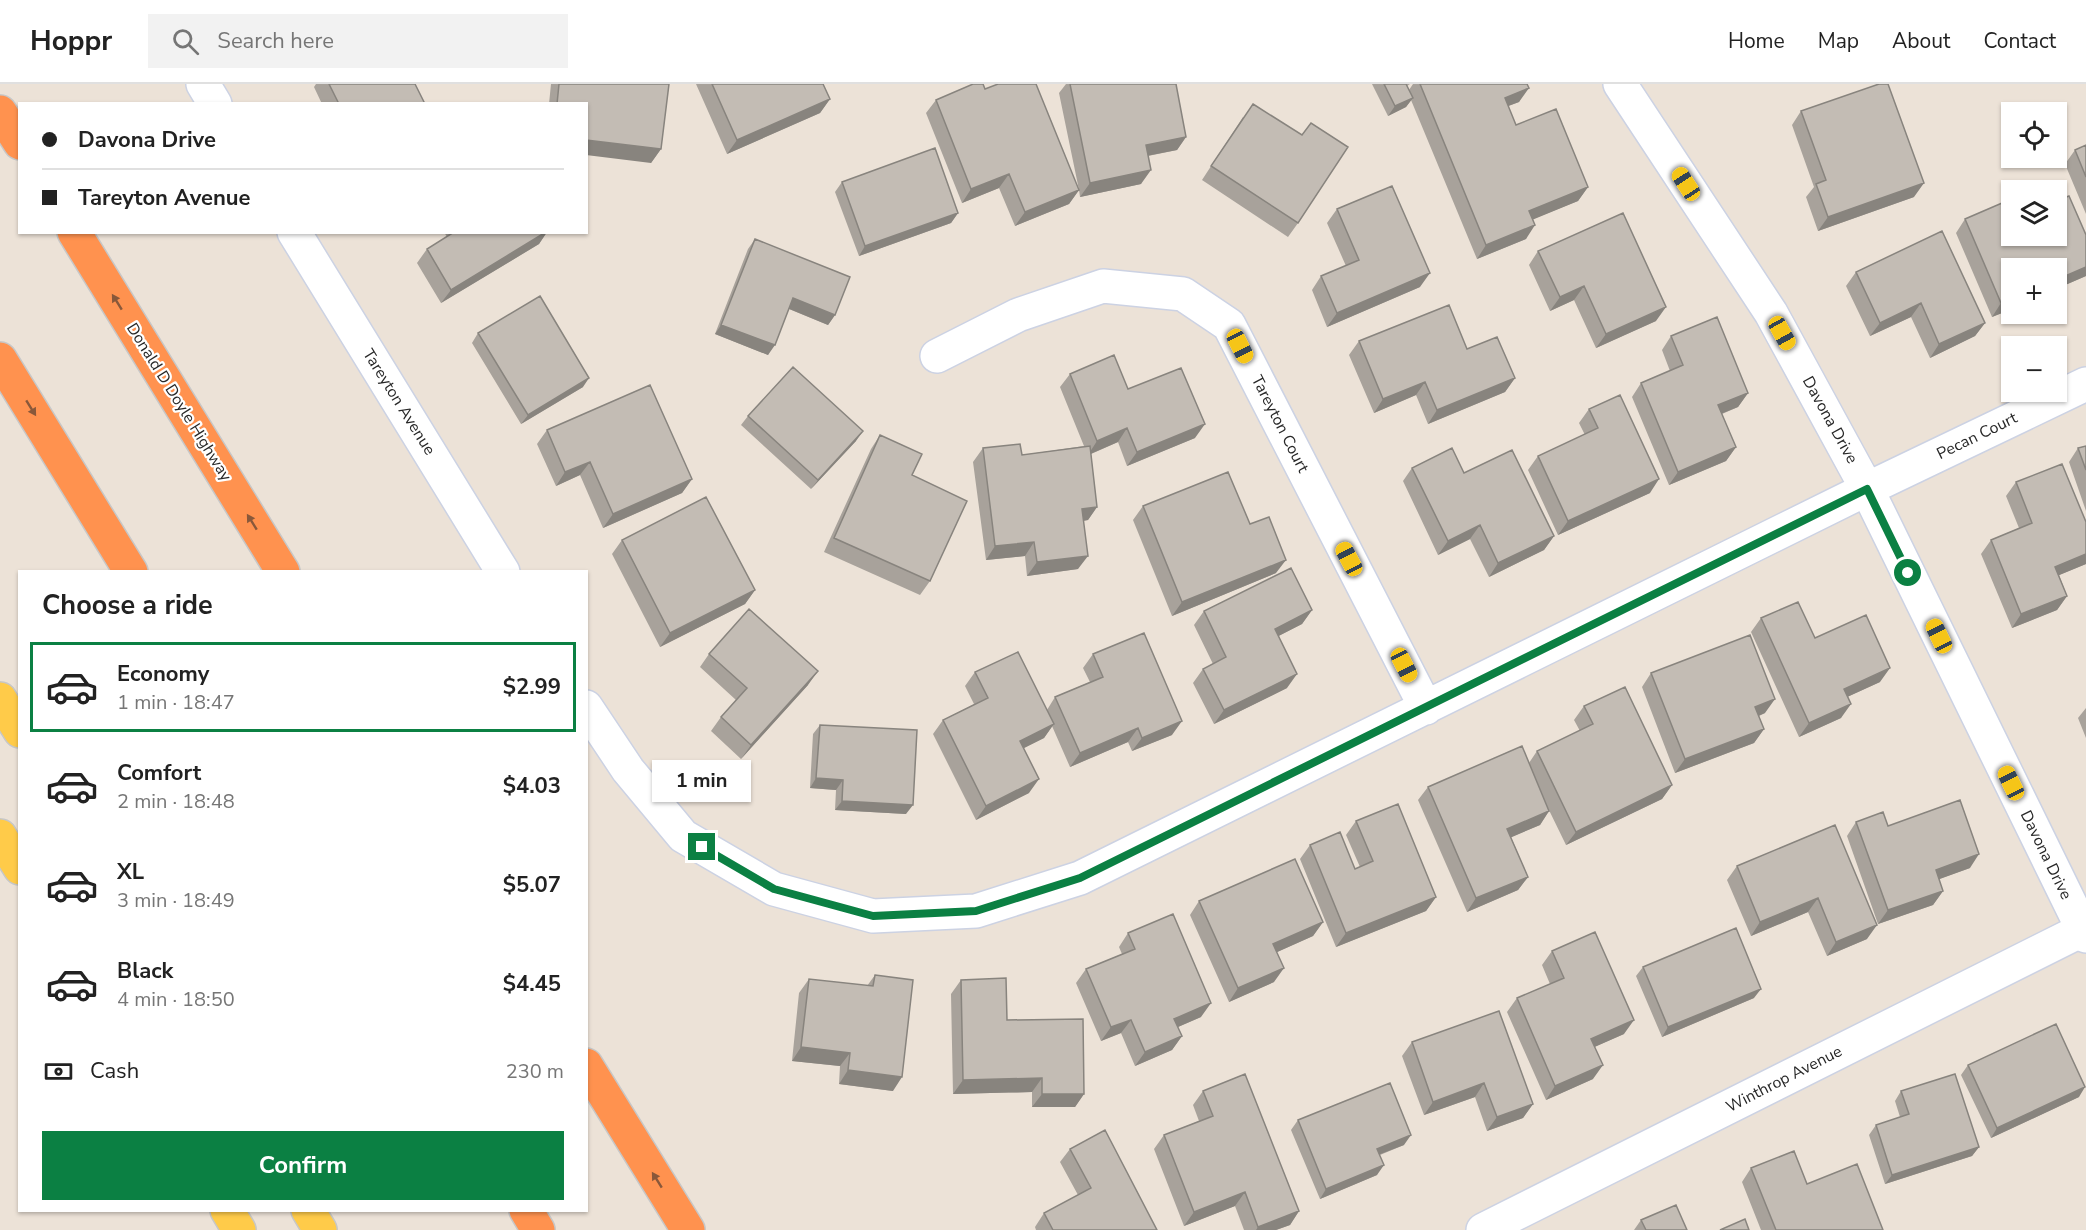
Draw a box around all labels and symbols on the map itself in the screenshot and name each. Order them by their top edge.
car [1669,164,1703,204]
one-way arrow [112,294,123,310]
car [1765,313,1799,353]
street label: Donald D Doyle Highway [121,319,237,486]
car [1224,326,1256,366]
street label: Tareyton Avenue [358,345,440,459]
street label: Tareyton Court [1246,371,1314,477]
street label: Davona Drive [1797,372,1863,468]
one-way arrow [25,400,36,417]
street label: Pecan Court [1933,407,2021,465]
one-way arrow [247,514,258,530]
car [1333,539,1365,579]
route start [1894,559,1921,586]
car [1923,616,1955,656]
car [1388,645,1420,685]
callout: 1 min [652,760,752,802]
car [1995,763,2027,803]
street label: Davona Drive [2015,807,2077,903]
route end [688,833,715,860]
street label: Winthrop Avenue [1722,1040,1846,1118]
one-way arrow [652,1172,663,1188]

